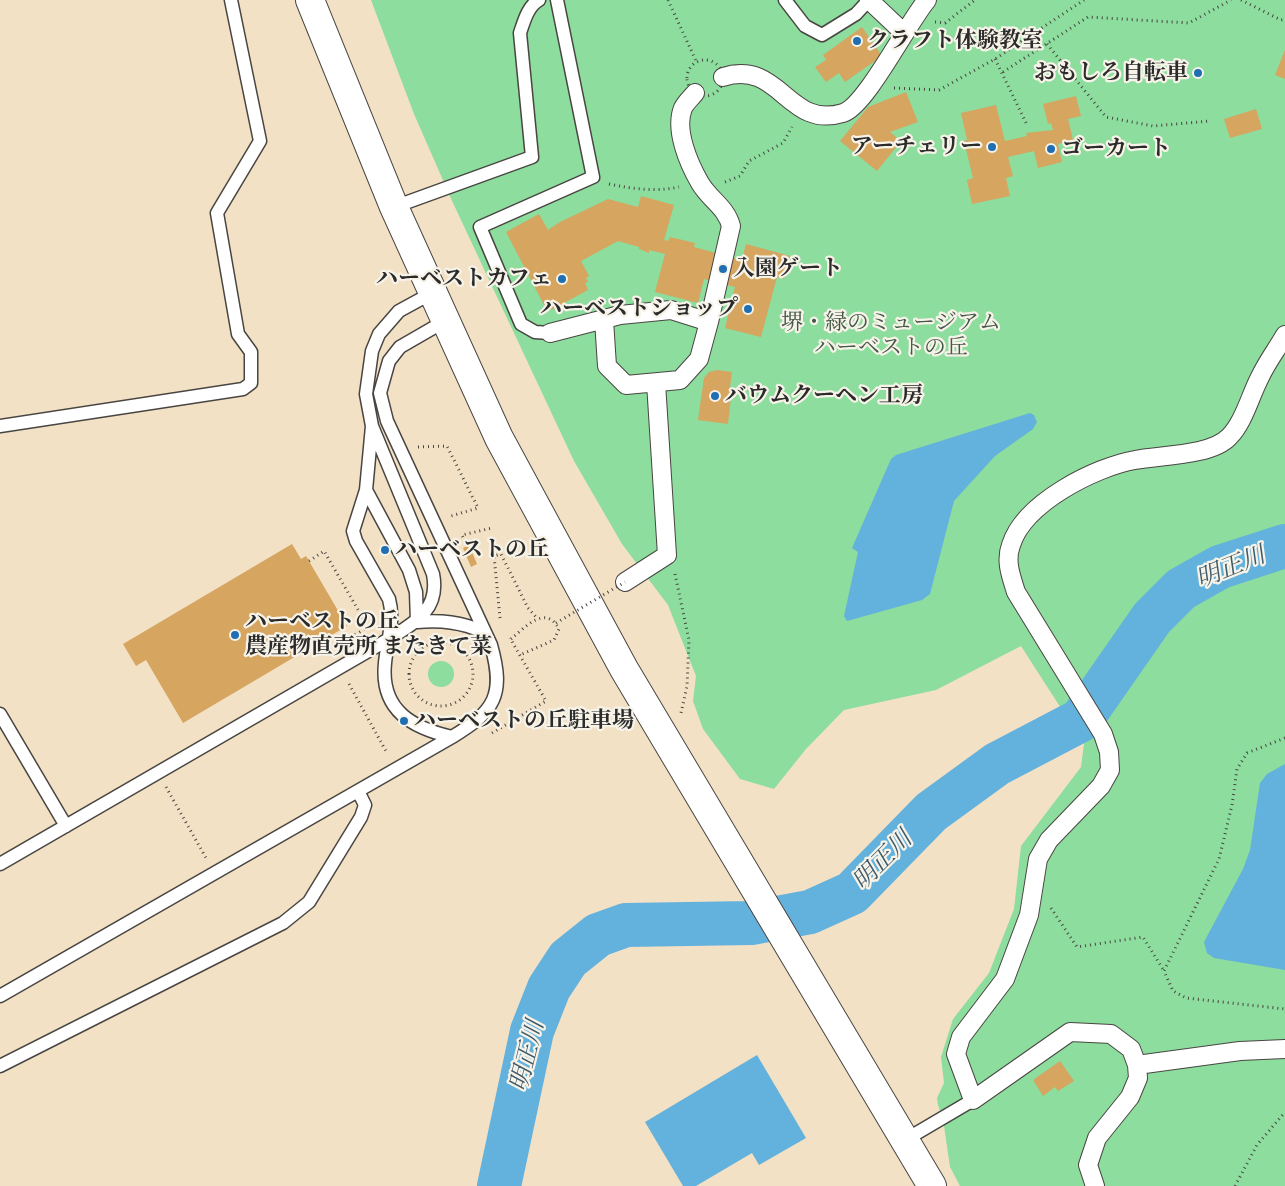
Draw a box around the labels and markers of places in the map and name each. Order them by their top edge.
place label: クラフト体験教室 [867,28,1043,54]
marker: クラフト体験教室 [851,35,863,47]
place label: おもしろ自転車 [1034,60,1188,86]
marker: おもしろ自転車 [1192,67,1204,79]
place label: アーチェリー [851,134,982,160]
place label: ゴーカート [1061,136,1171,162]
marker: アーチェリー [986,141,998,153]
marker: ゴーカート [1045,143,1057,155]
place label: 入園ゲート [733,256,843,282]
marker: 入園ゲート [717,263,729,275]
place label: ハーベストカフェ [376,266,552,292]
marker: ハーベストカフェ [556,273,568,285]
place label: ハーベストショップ [540,296,738,322]
marker: ハーベストショップ [742,303,754,315]
place label: バウムクーヘン工房 [725,383,923,409]
marker: バウムクーヘン工房 [709,390,721,402]
place label: ハーベストの丘 [395,537,549,563]
marker: ハーベストの丘 [379,544,391,556]
place label: ハーベストの丘 農産物直売所 またきて菜 [245,609,492,660]
marker: ハーベストの丘 農産物直売所 またきて菜 [229,629,241,641]
place label: ハーベストの丘駐車場 [414,708,634,734]
marker: ハーベストの丘駐車場 [398,715,410,727]

